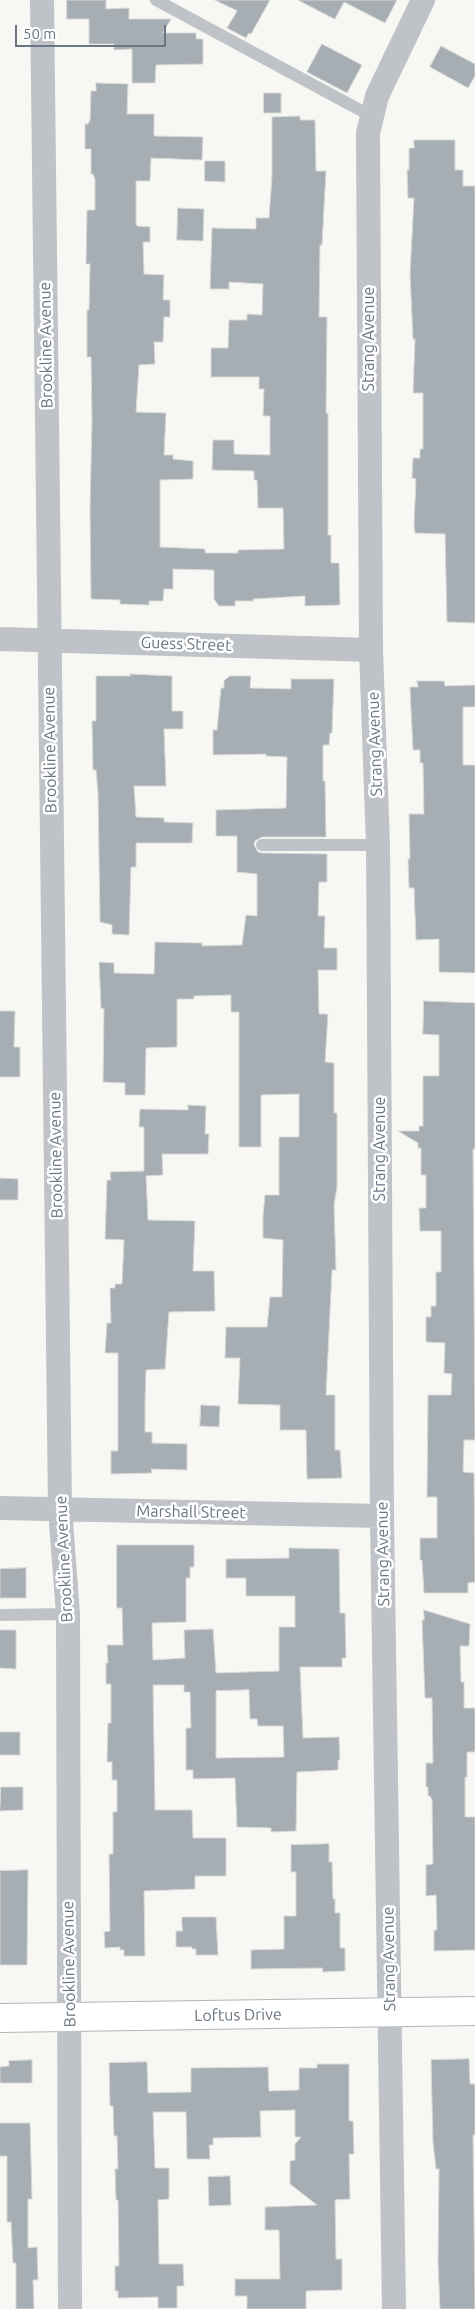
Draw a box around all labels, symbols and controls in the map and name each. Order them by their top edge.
scale bar [18,15,169,47]
text: 50 m [23,25,56,42]
street label: Brookline Avenue [35,282,57,408]
street label: Strang Avenue [359,287,379,391]
street label: Guess Street [140,633,232,655]
street label: Brookline Avenue [39,687,61,813]
street label: Strang Avenue [364,691,386,797]
street label: Brookline Avenue [45,1092,67,1218]
street label: Strang Avenue [370,1097,390,1201]
street label: Brookline Avenue [51,1495,77,1623]
street label: Marshall Street [136,1501,246,1523]
street label: Strang Avenue [372,1501,394,1607]
street label: Brookline Avenue [58,1901,80,2027]
street label: Strang Avenue [378,1906,400,2012]
street label: Loftus Drive [194,2005,282,2025]

